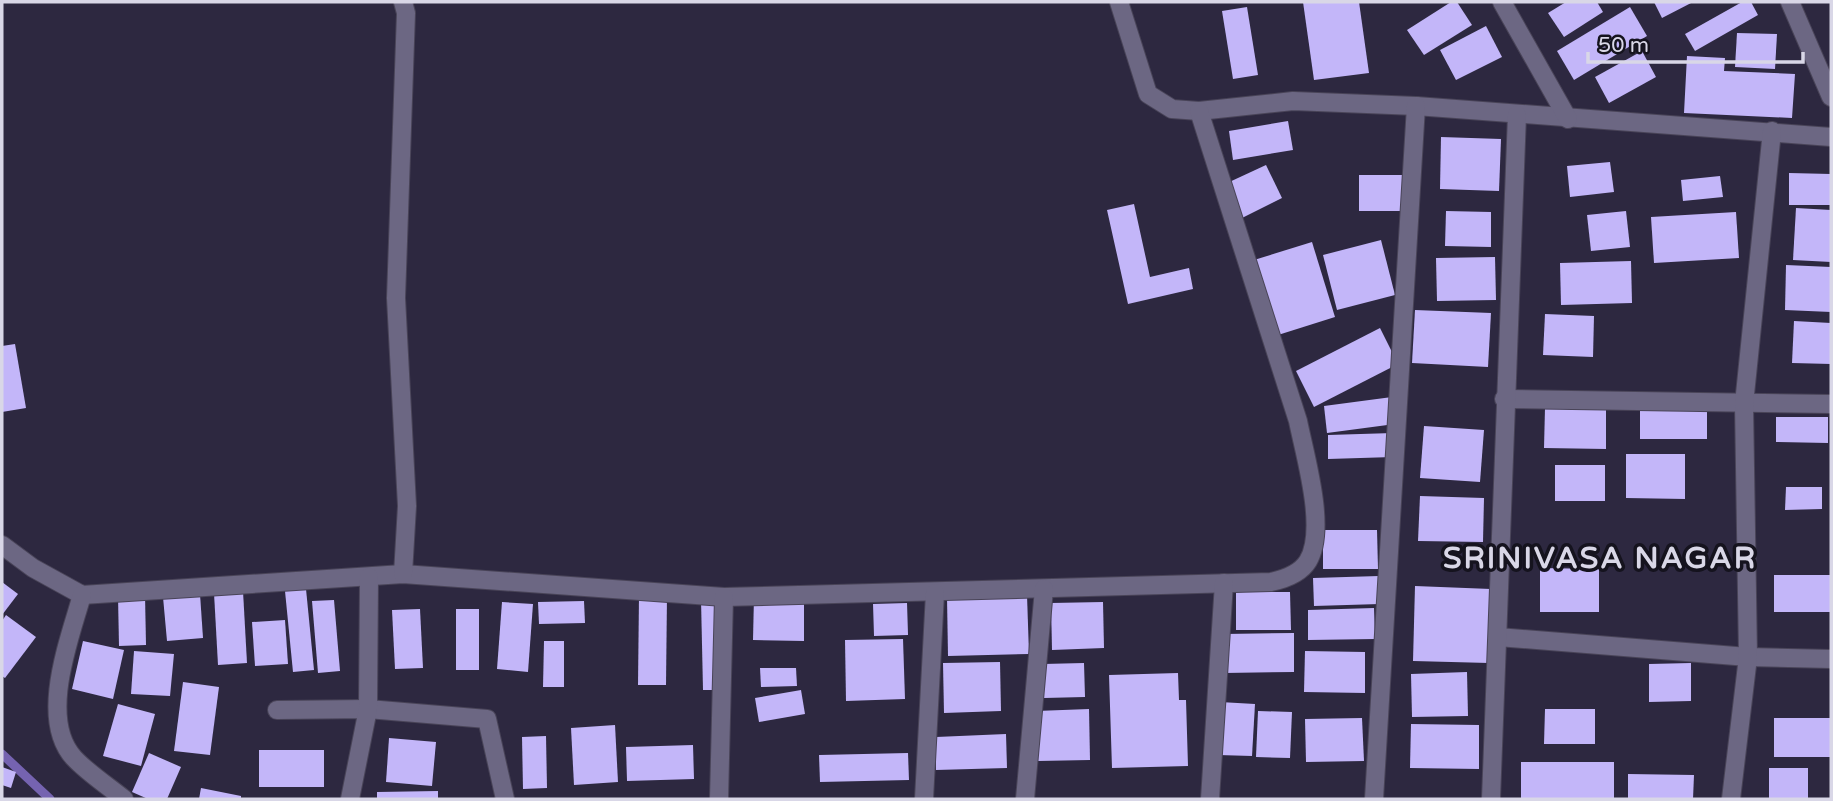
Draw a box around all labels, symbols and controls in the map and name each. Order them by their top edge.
scale bar [1588,21,1803,65]
text: 50 m [1598,33,1649,58]
district label: SRINIVASA NAGAR [1443,540,1757,577]

